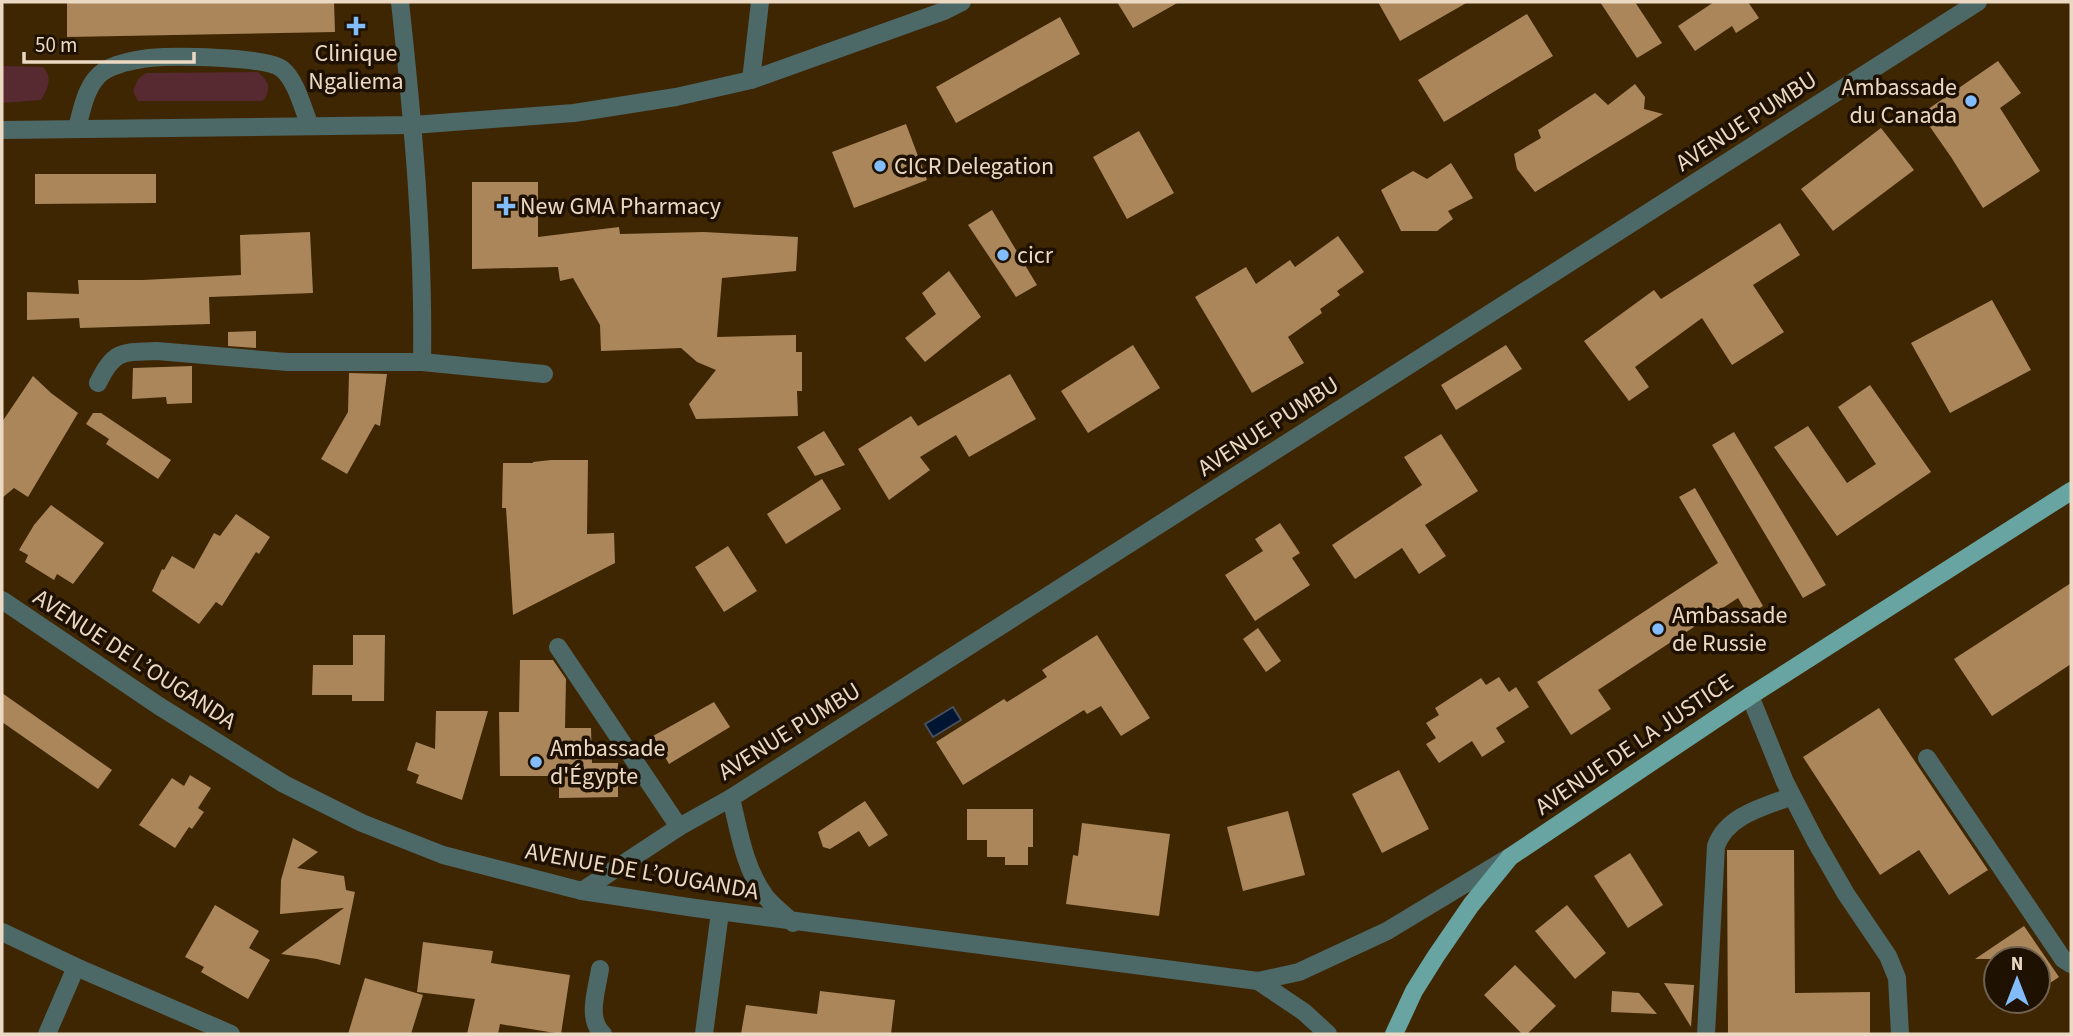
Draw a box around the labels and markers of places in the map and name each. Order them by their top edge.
marker: Clinique Ngaliema [346,16,366,36]
place label: Clinique Ngaliema [308,36,404,99]
place label: Ambassade du Canada [1842,70,1957,133]
marker: Ambassade du Canada [1963,93,1979,109]
place label: CICR Delegation [894,149,1054,184]
marker: CICR Delegation [872,158,888,174]
place label: New GMA Pharmacy [520,189,721,224]
marker: New GMA Pharmacy [498,198,514,214]
place label: cicr [1017,238,1054,273]
marker: cicr [995,247,1011,263]
place label: Ambassade de Russie [1672,598,1787,661]
marker: Ambassade de Russie [1650,621,1666,637]
place label: Ambassade d'Égypte [550,731,665,794]
marker: Ambassade d'Égypte [528,754,544,770]

